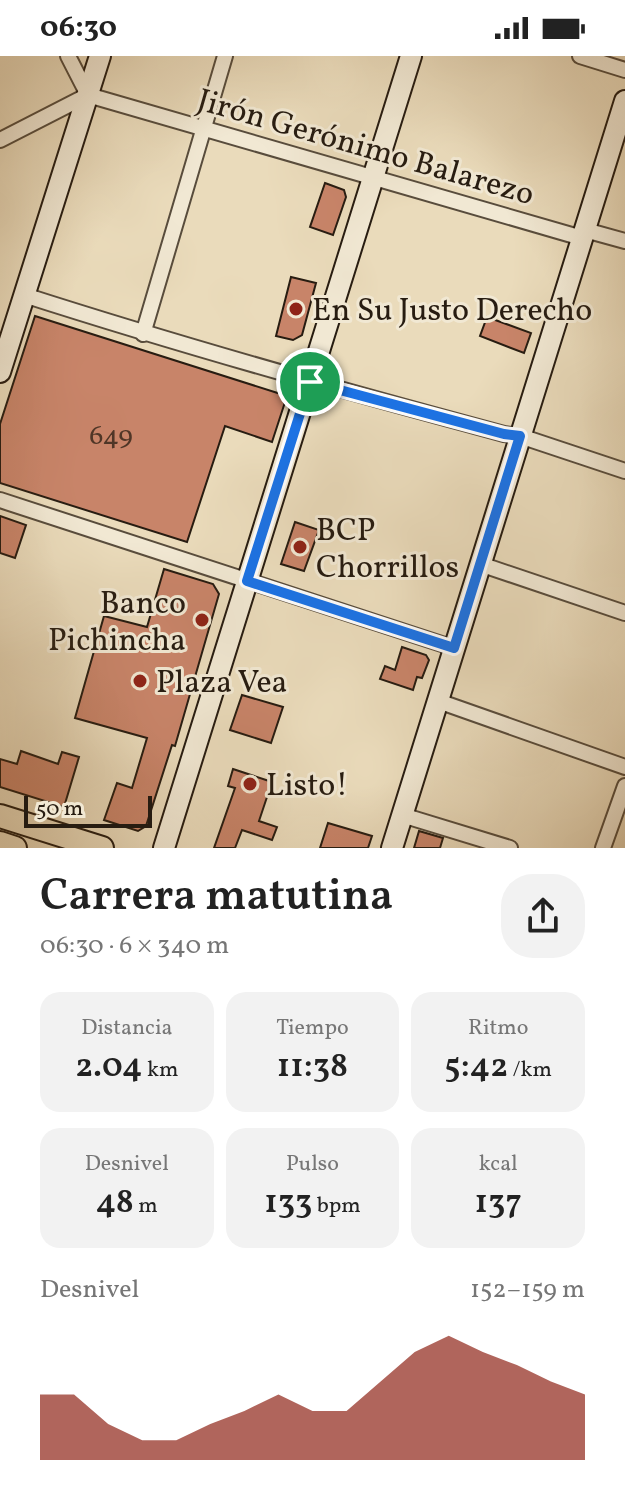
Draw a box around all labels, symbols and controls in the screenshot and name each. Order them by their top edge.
text: 06:30 [40,7,117,49]
street label: Jirón Gerónimo Balarezo [192,80,539,218]
place label: En Su Justo Derecho [312,290,592,334]
marker: En Su Justo Derecho [287,300,305,318]
pin [276,348,344,416]
icon: arrive [288,360,332,404]
house number: 649 [89,417,133,456]
place label: BCP Chorrillos [316,510,459,591]
marker: BCP Chorrillos [291,538,309,556]
place label: Banco Pichincha [48,583,186,664]
marker: Banco Pichincha [193,611,211,629]
place label: Plaza Vea [156,662,288,706]
marker: Plaza Vea [131,672,149,690]
place label: Listo! [266,765,348,809]
marker: Listo! [241,775,259,793]
scale bar [24,792,152,828]
text: 50 m [36,794,83,825]
text: Carrera matutina [40,867,393,928]
button: share [501,874,585,958]
text: 06:30 · 6 × 340 m [40,928,229,964]
text: Distancia [81,1013,172,1044]
text: Tiempo [276,1013,349,1044]
text: Ritmo [468,1013,528,1044]
text: 2.04 [75,1044,143,1091]
text: 11:38 [277,1044,348,1091]
text: 5:42 [444,1044,508,1091]
text: km [143,1055,178,1086]
text: /km [508,1055,552,1086]
text: Desnivel [85,1149,169,1180]
text: Pulso [286,1149,339,1180]
text: kcal [479,1149,518,1180]
text: 48 [96,1180,134,1227]
text: 133 [264,1180,312,1227]
text: 137 [475,1180,522,1227]
text: m [134,1191,158,1222]
text: bpm [312,1191,361,1222]
text: Desnivel [40,1272,139,1308]
text: 152–159 m [470,1272,585,1308]

